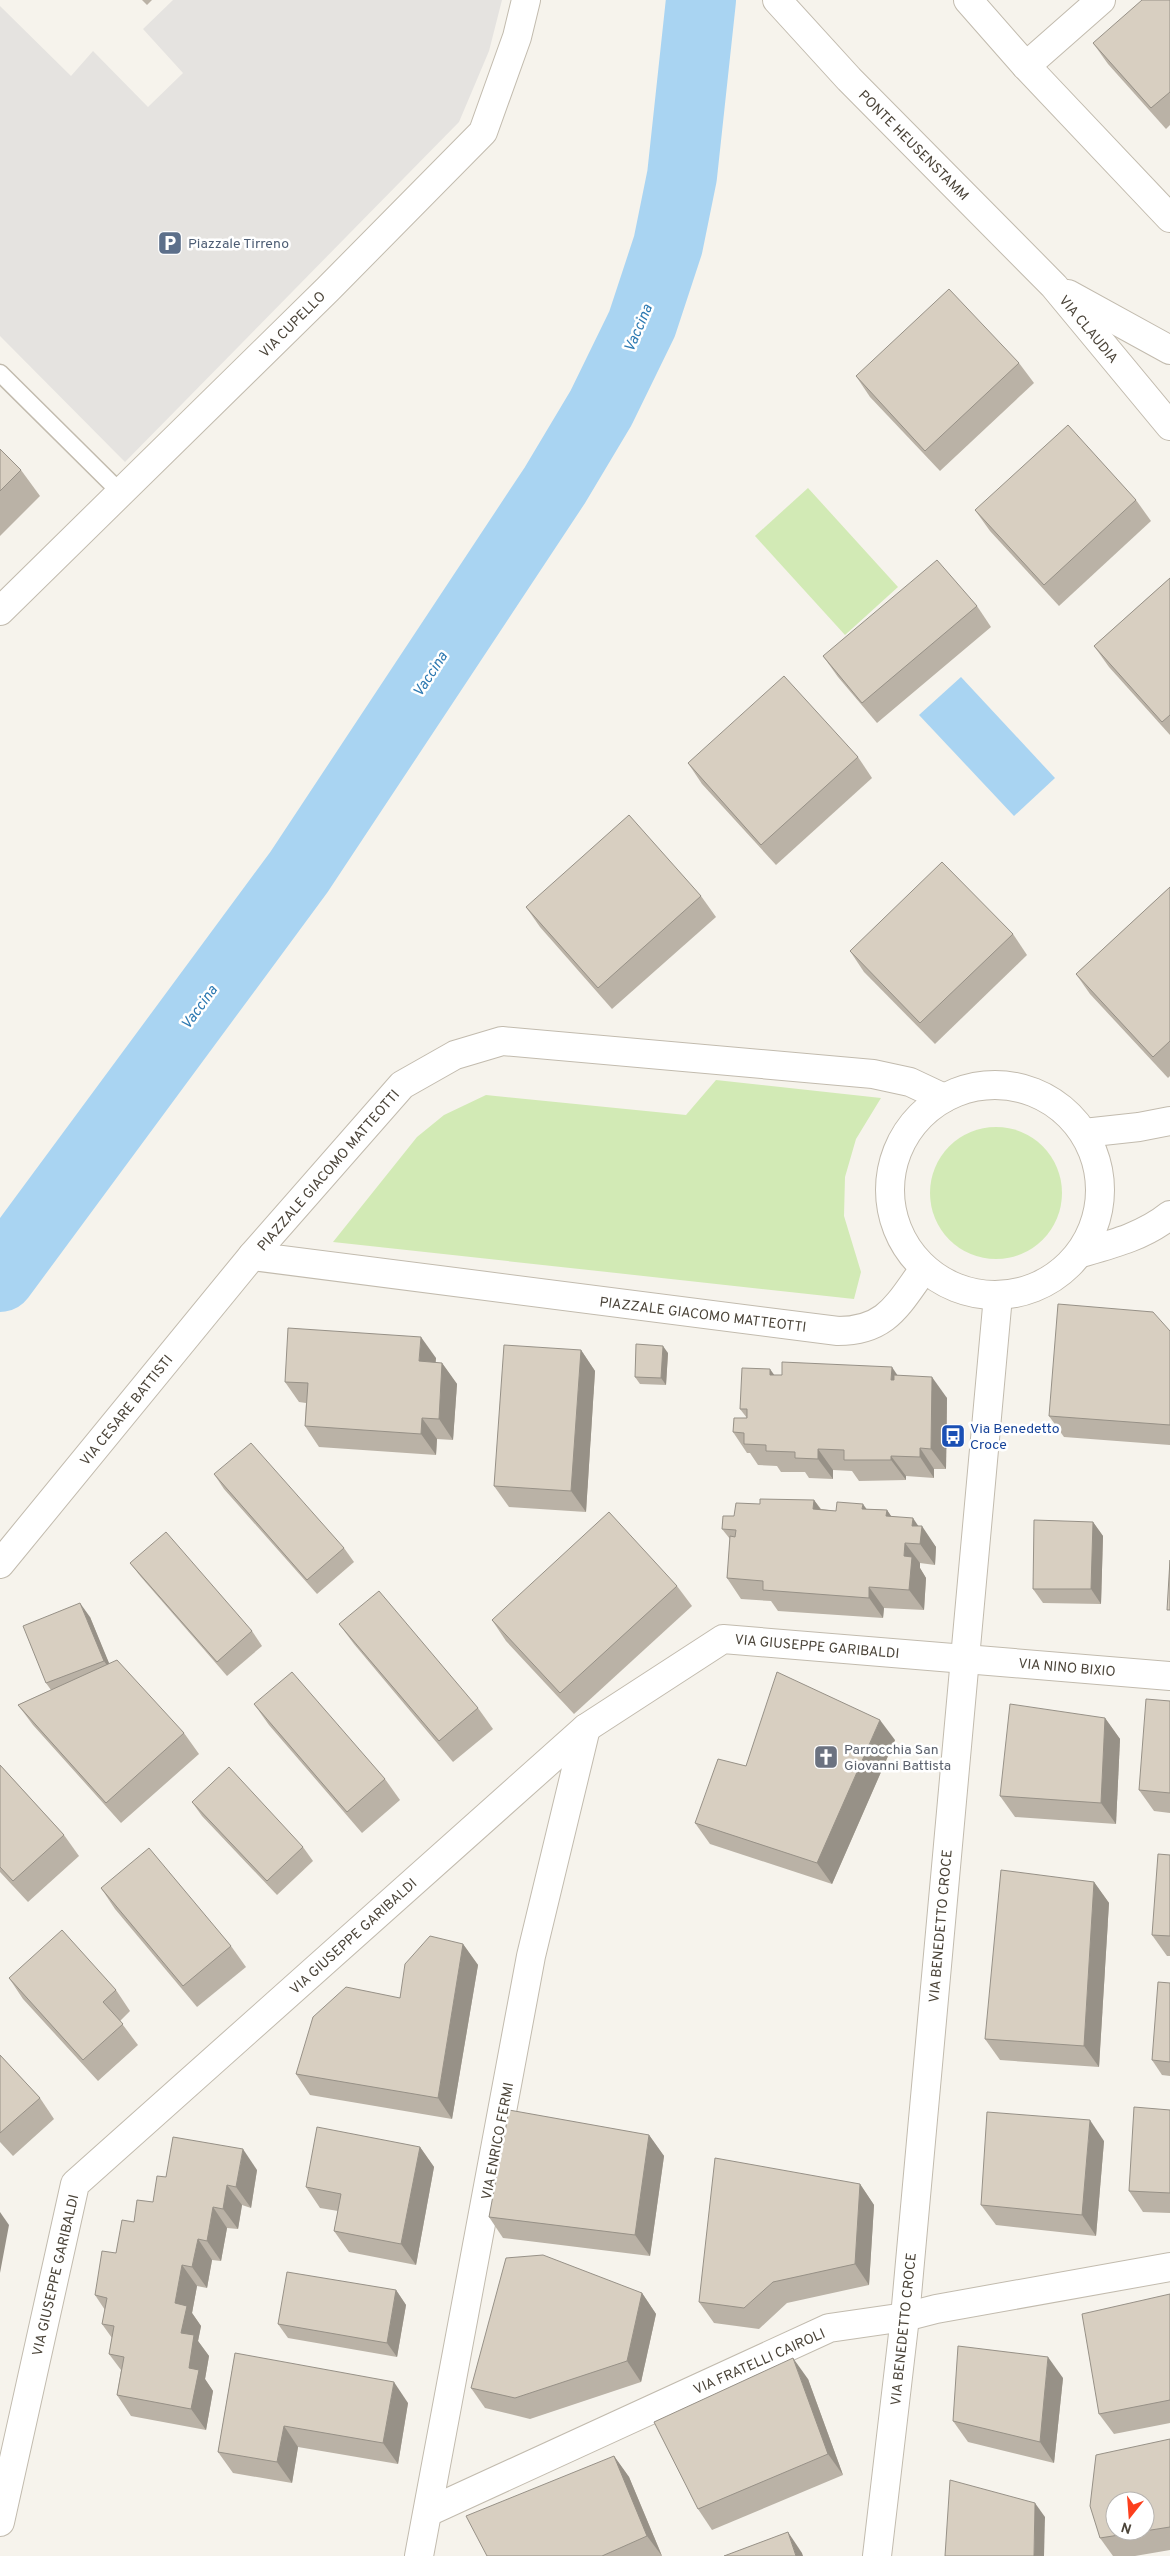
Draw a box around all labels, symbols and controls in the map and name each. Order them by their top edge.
street label: PONTE HEUSENSTAMM [854,87,972,205]
parking icon: Piazzale Tirreno [157,230,183,256]
place label: Piazzale Tirreno [188,236,289,253]
street label: VIA CUPELLO [256,288,330,362]
street label: VIA CLAUDIA [1055,293,1121,367]
water label: Vaccina [621,302,658,355]
water label: Vaccina [410,648,453,701]
water label: Vaccina [178,982,223,1034]
street label: PIAZZALE GIACOMO MATTEOTTI [254,1087,404,1255]
street label: PIAZZALE GIACOMO MATTEOTTI [598,1294,807,1337]
street label: VIA CESARE BATTISTI [77,1352,177,1470]
place label: Via Benedetto Croce [970,1421,1060,1454]
bus stop icon: Via Benedetto Croce [940,1423,966,1449]
street label: VIA GIUSEPPE GARIBALDI [734,1632,900,1663]
street label: VIA NINO BIXIO [1018,1656,1116,1681]
place label: Parrocchia San Giovanni Battista [844,1742,951,1775]
church icon: Parrocchia San Giovanni Battista [813,1744,839,1770]
street label: VIA BENEDETTO CROCE [926,1849,957,2003]
street label: VIA GIUSEPPE GARIBALDI [287,1875,421,1999]
street label: VIA ENRICO FERMI [479,2081,518,2202]
street label: VIA GIUSEPPE GARIBALDI [30,2193,83,2358]
street label: VIA BENEDETTO CROCE [888,2252,921,2406]
street label: VIA FRATELLI CAIROLI [691,2326,828,2399]
north arrow [1105,2491,1155,2541]
text: N [1119,2517,1134,2537]

